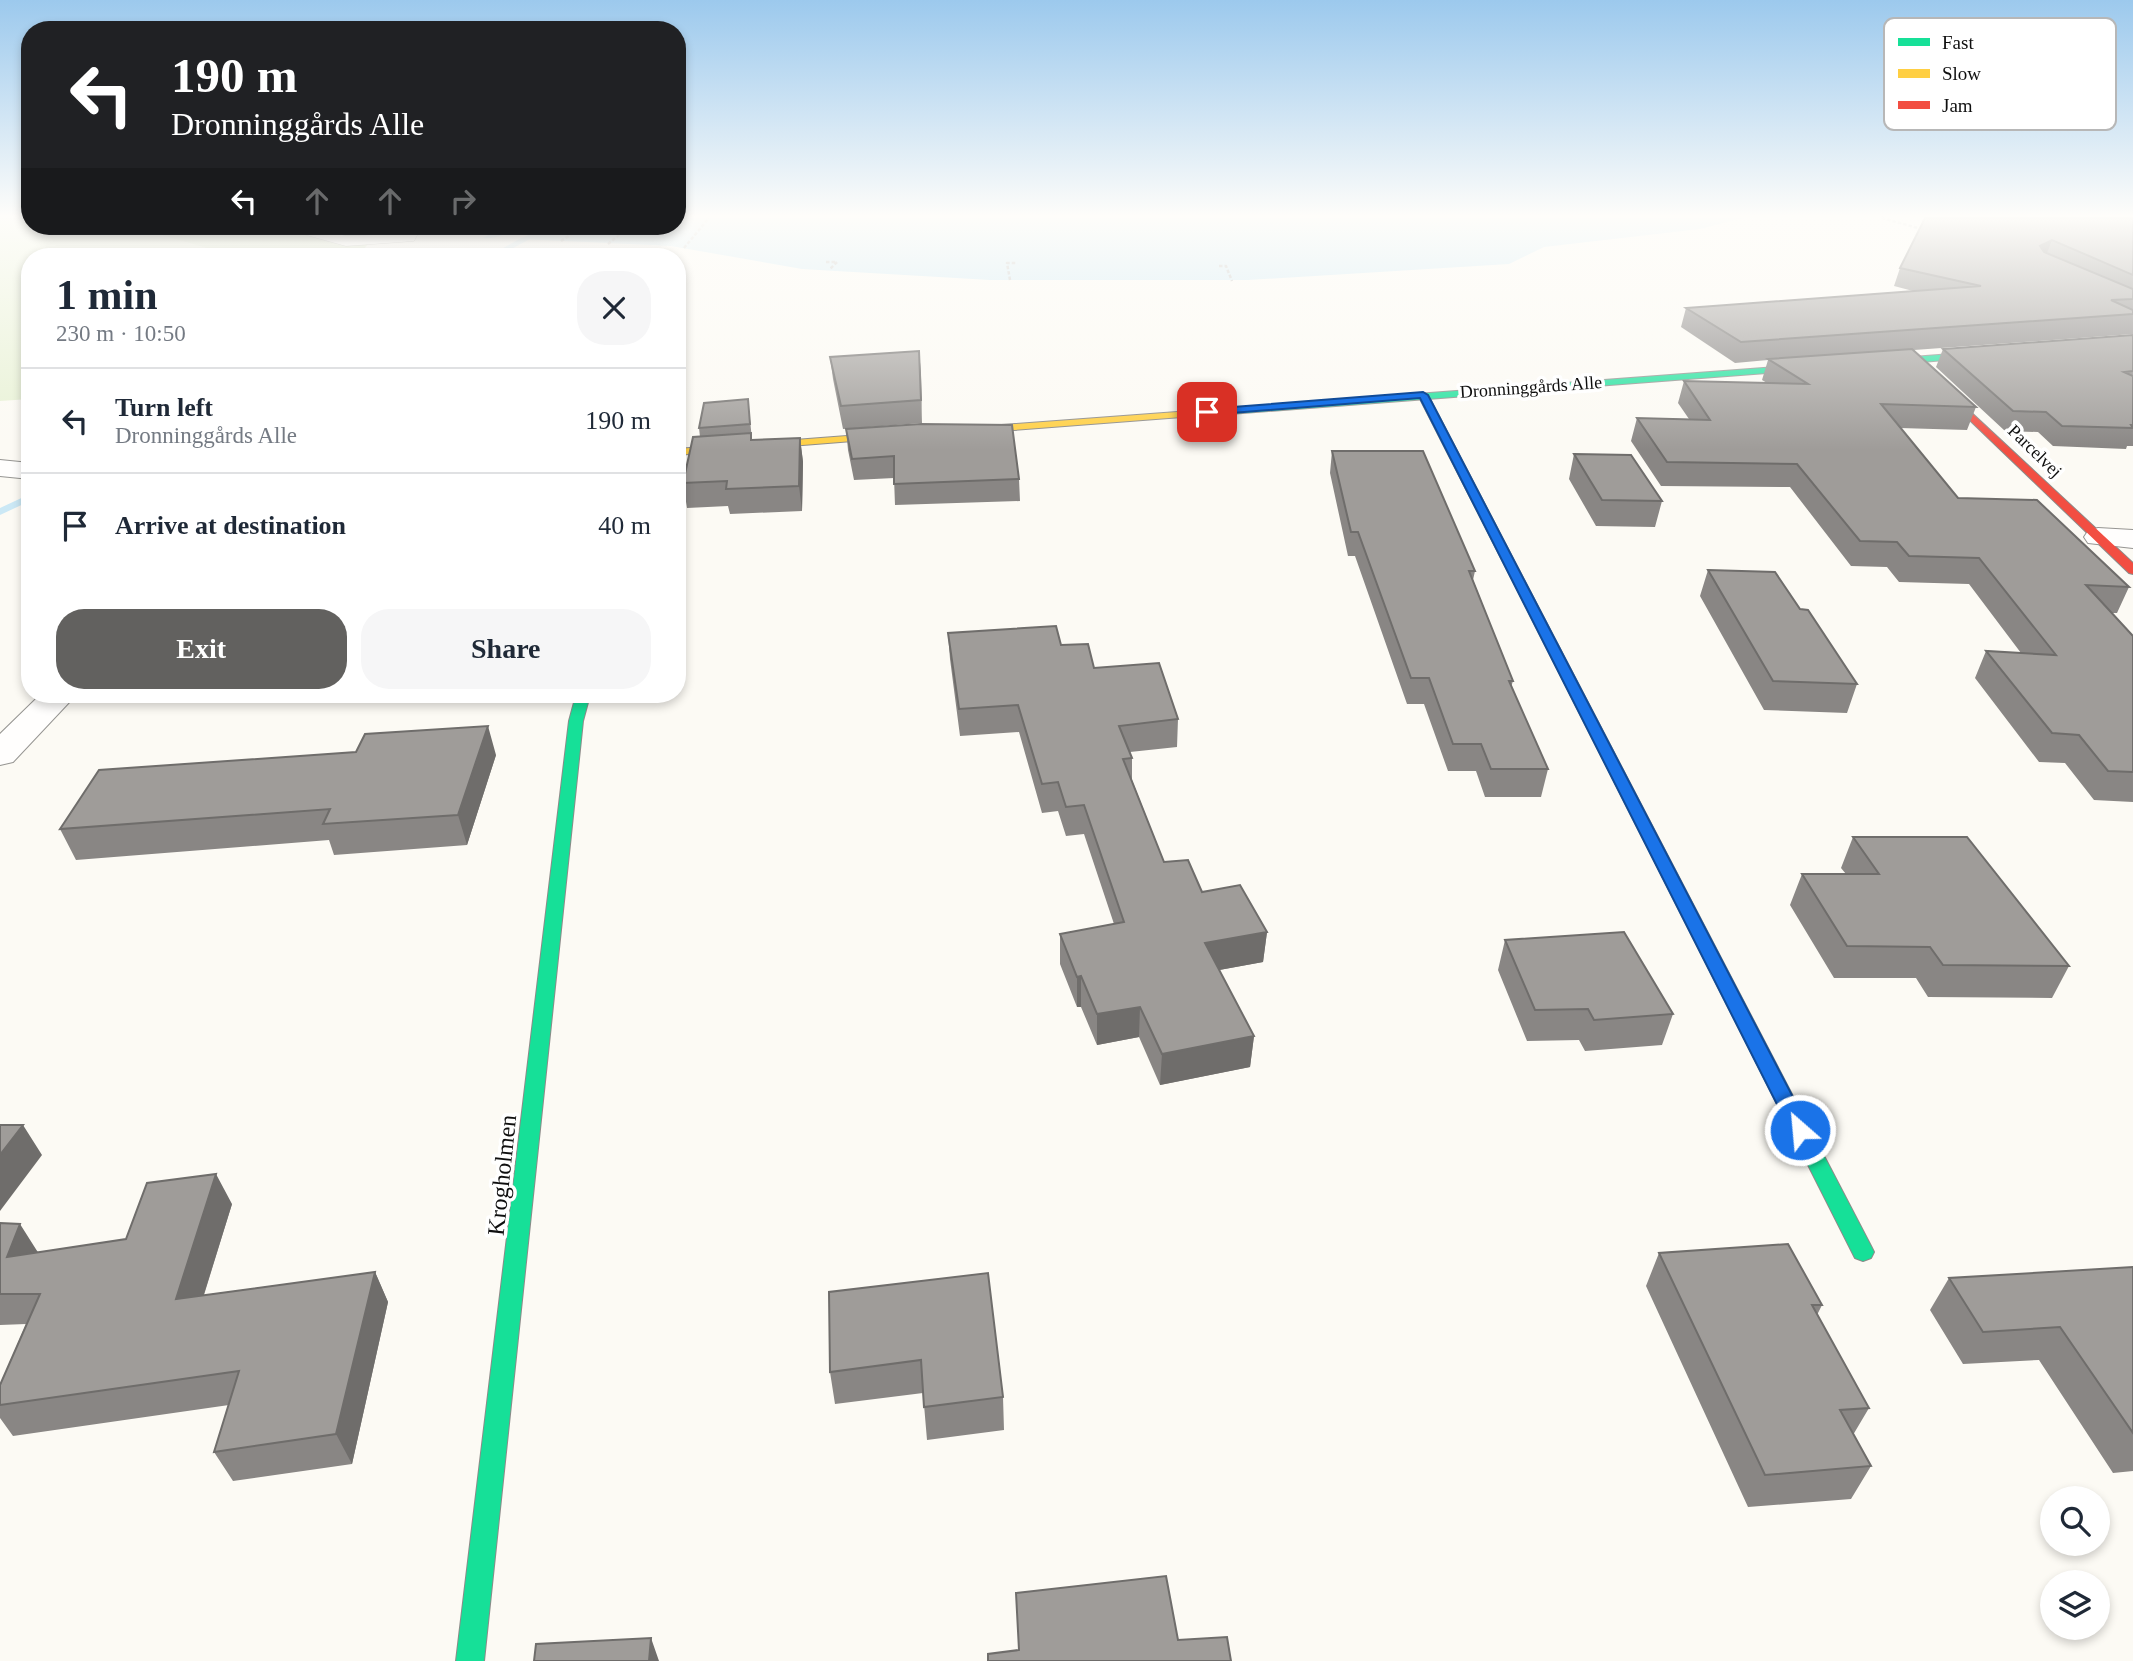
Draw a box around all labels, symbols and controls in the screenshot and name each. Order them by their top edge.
legend [1884,18,2116,130]
text: Fast [1942,32,1974,53]
text: 190 m [171,48,298,103]
icon: left [56,49,147,140]
text: Slow [1942,63,1981,84]
text: Jam [1942,95,1973,116]
text: Dronninggårds Alle [171,106,424,142]
icon: left [225,182,263,220]
icon: ahead [298,182,336,220]
icon: ahead [371,182,409,220]
icon: right [444,182,482,220]
button: close [577,271,651,345]
text: 1 min [56,272,158,318]
text: 230 m · 10:50 [56,321,186,346]
street label: Dronninggårds Alle [1459,372,1603,402]
pin [1177,382,1237,442]
text: Turn left [115,393,213,422]
icon: arrive [1188,393,1226,431]
icon: left [56,402,94,440]
text: 190 m [585,406,651,435]
street label: Parcelvej [2004,421,2066,481]
text: Dronninggårds Alle [115,423,297,448]
icon: arrive [56,507,94,545]
text: Arrive at destination [115,511,346,540]
text: 40 m [598,511,651,540]
button: Exit [56,609,347,689]
button: Share [361,609,651,689]
position arrow [1763,1093,1837,1167]
street label: Krogholmen [483,1113,521,1237]
map controls [2040,1486,2110,1640]
button: search [2040,1486,2110,1556]
button: layers [2040,1570,2110,1640]

